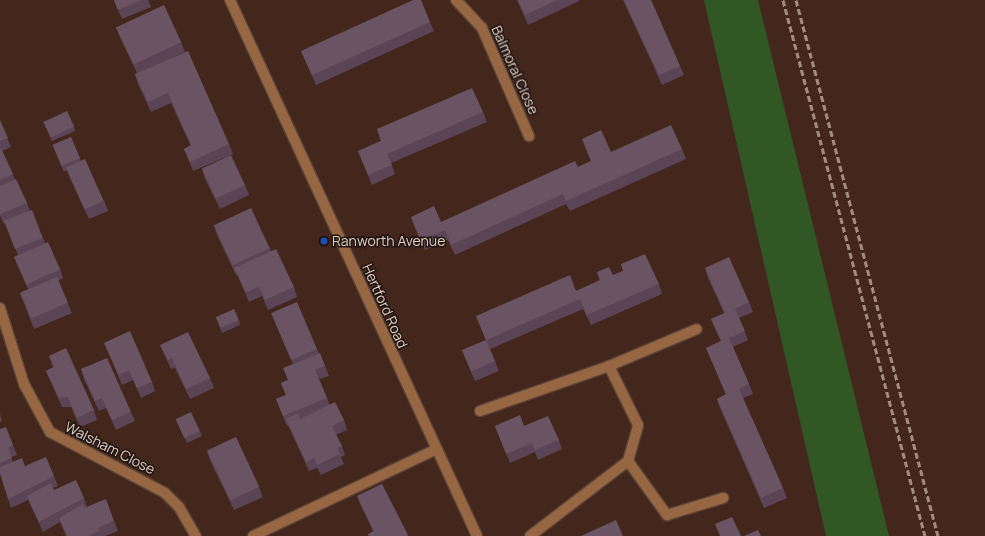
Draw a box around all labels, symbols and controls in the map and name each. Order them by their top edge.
street label: Balmoral Close [488,23,542,117]
place label: Ranworth Avenue [332,233,445,249]
marker: Ranworth Avenue [319,236,329,246]
street label: Hertford Road [359,261,411,351]
street label: Walsham Close [62,418,158,478]

